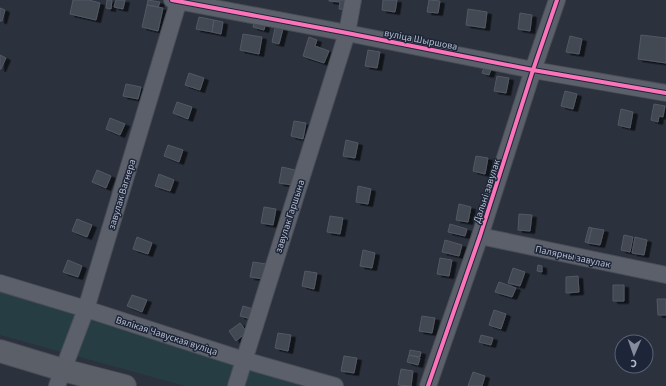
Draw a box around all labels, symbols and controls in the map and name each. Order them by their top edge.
street label: вуліца Шыршова [383,26,459,54]
street label: завулак Вагнера [105,158,139,231]
street label: Дальні завулак [470,158,504,225]
street label: завулак Гаршына [272,178,308,255]
street label: Палярны завулак [534,242,612,272]
street label: Вялікая Чавуская вуліца [114,313,219,359]
north arrow [614,334,654,374]
text: С [630,356,637,371]

